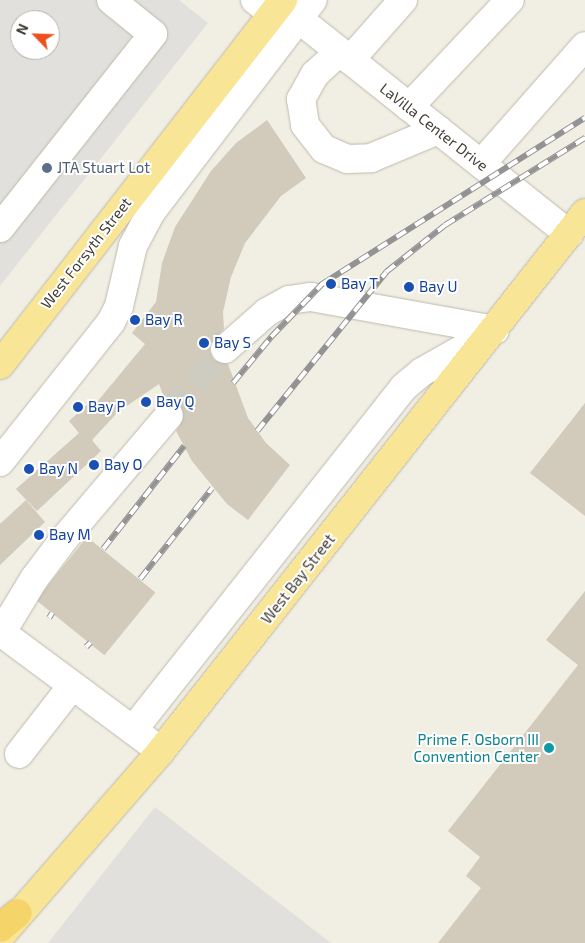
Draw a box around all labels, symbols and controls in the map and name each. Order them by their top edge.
north arrow [10,10,60,60]
text: N [12,21,32,37]
street label: LaVilla Center Drive [376,79,492,175]
place label: JTA Stuart Lot [57,159,150,177]
marker: JTA Stuart Lot [41,162,53,174]
street label: West Forsyth Street [37,194,135,312]
place label: Bay T [341,275,379,293]
marker: Bay T [325,278,337,290]
place label: Bay U [419,278,458,296]
marker: Bay U [403,281,415,293]
place label: Bay R [145,311,183,329]
marker: Bay R [129,314,141,326]
place label: Bay S [214,334,251,352]
marker: Bay S [198,337,210,349]
place label: Bay Q [156,393,195,411]
marker: Bay Q [140,396,152,408]
place label: Bay P [88,398,126,416]
marker: Bay P [72,401,84,413]
place label: Bay O [104,456,143,474]
marker: Bay O [88,459,100,471]
place label: Bay N [39,460,78,478]
marker: Bay N [23,463,35,475]
place label: Bay M [49,526,91,544]
marker: Bay M [33,529,45,541]
street label: West Bay Street [257,530,339,628]
place label: Prime F. Osborn III Convention Center [413,730,539,765]
marker: Prime F. Osborn III Convention Center [543,742,555,754]

